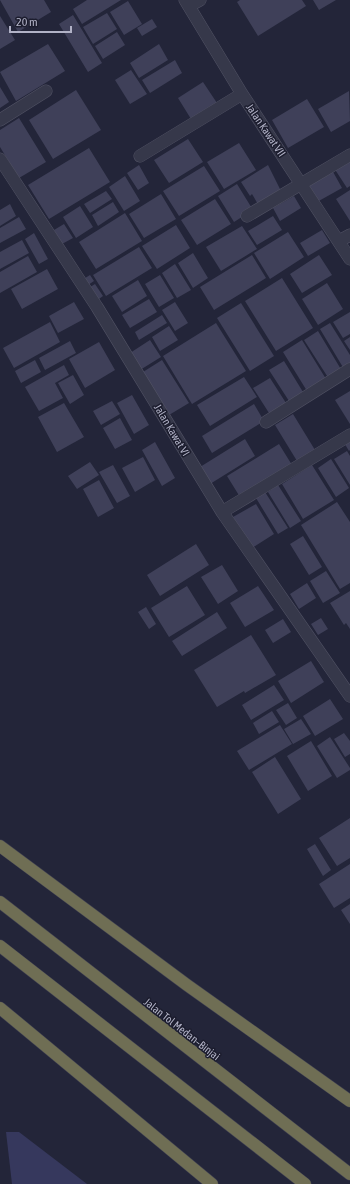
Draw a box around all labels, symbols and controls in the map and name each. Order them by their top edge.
scale bar [10,8,71,34]
text: 20 m [16,15,38,29]
street label: Jalan Kawat VII [244,101,288,159]
street label: Jalan Kawat VI [152,402,192,458]
street label: Jalan Tol Medan–Binjai [142,996,222,1062]

